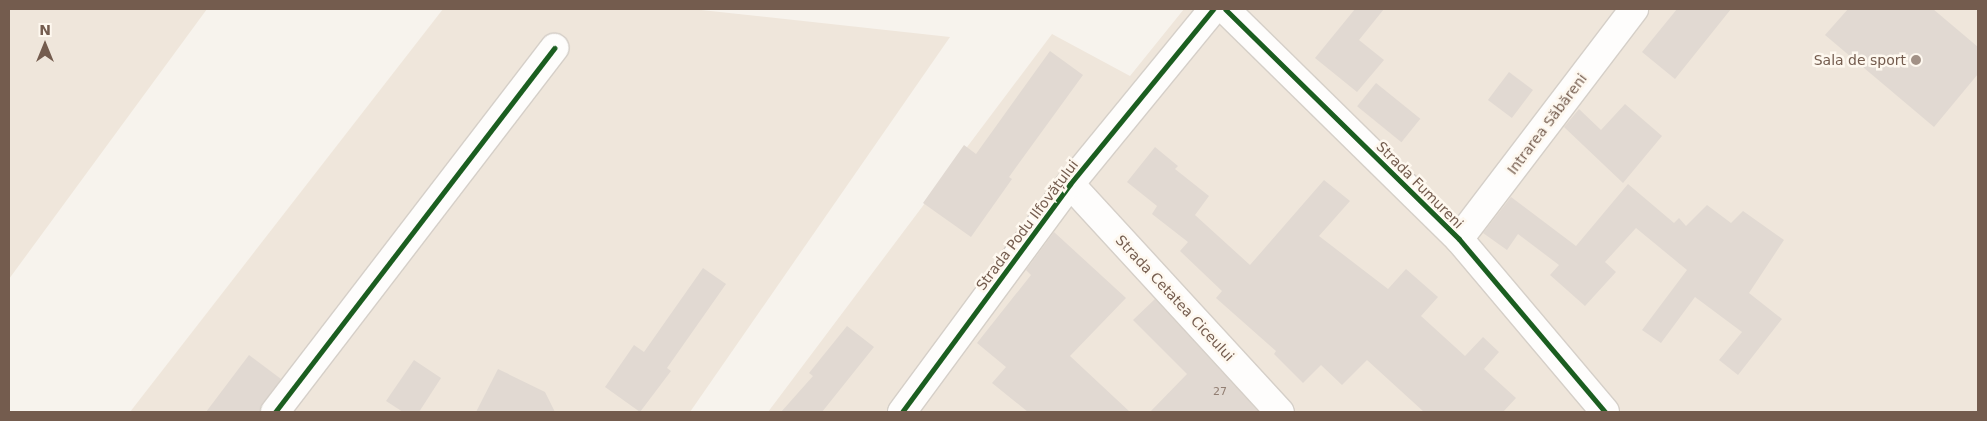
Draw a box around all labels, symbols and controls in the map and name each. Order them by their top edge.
north arrow [20,20,70,70]
text: N [39,22,51,38]
place label: Sala de sport [1814,52,1906,68]
marker: Sala de sport [1910,54,1922,66]
street label: Intrarea Săbăreni [1504,70,1590,178]
street label: Strada Fumureni [1373,138,1467,232]
street label: Strada Podu Ilfovățului [973,157,1081,293]
street label: Strada Cetatea Ciceului [1112,232,1238,364]
house number: 27 [1213,385,1227,399]

